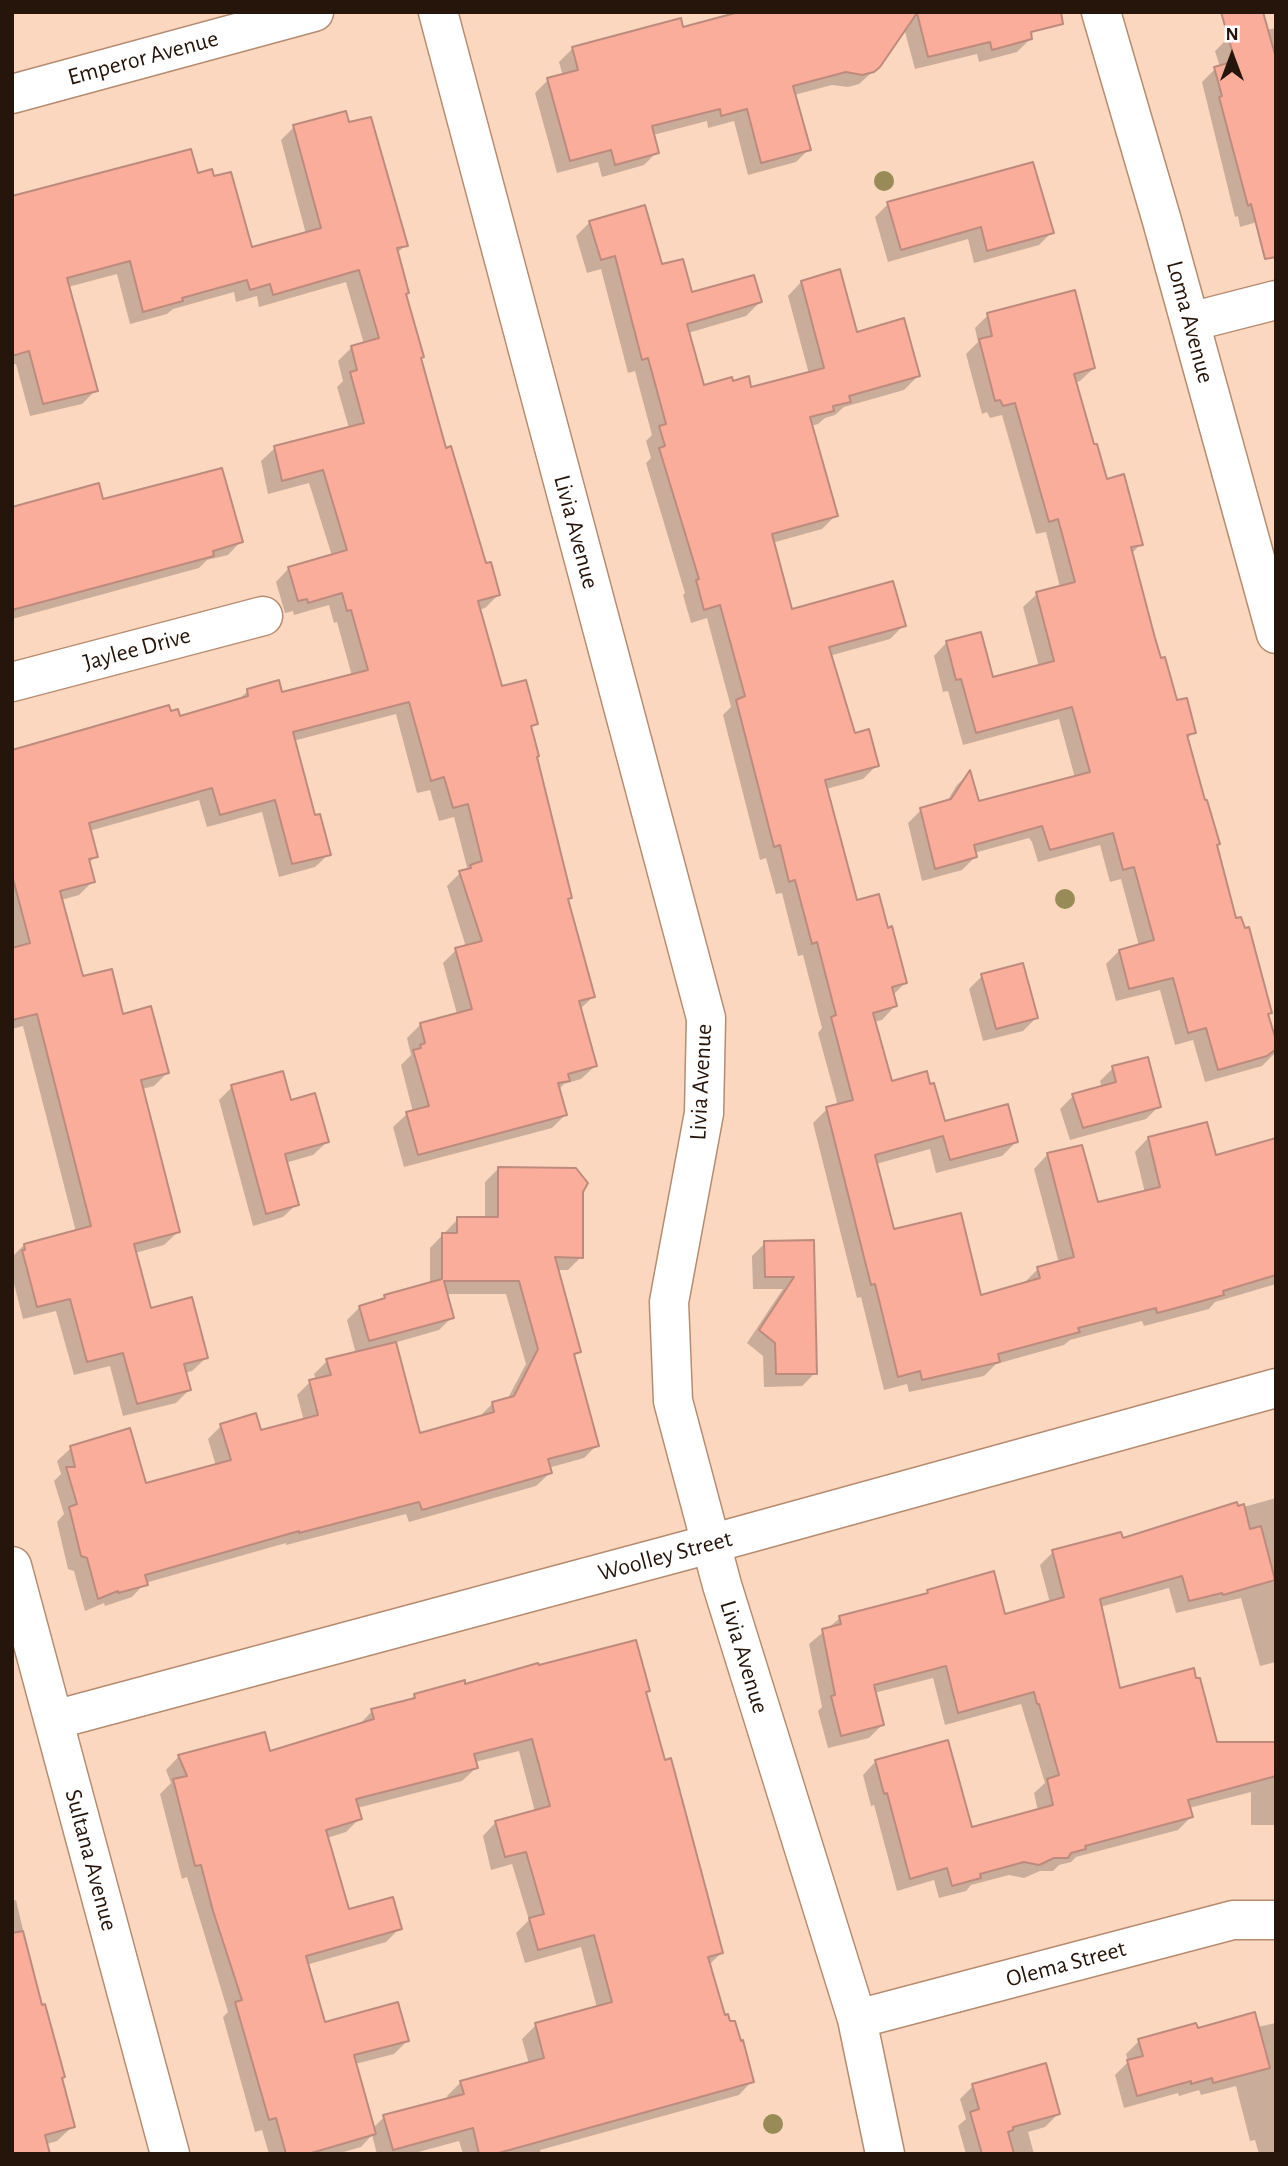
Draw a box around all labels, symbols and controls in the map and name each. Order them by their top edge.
north arrow [1197,21,1267,91]
street label: Emperor Avenue [65,24,221,92]
text: N [1225,25,1239,44]
street label: Loma Avenue [1160,258,1220,386]
street label: Livia Avenue [547,472,605,592]
street label: Jaylee Drive [80,621,194,677]
street label: Livia Avenue [684,1023,718,1141]
street label: Woolley Street [595,1524,735,1588]
street label: Livia Avenue [713,1597,775,1717]
street label: Sultana Avenue [58,1786,124,1934]
street label: Olema Street [1003,1934,1129,1994]

